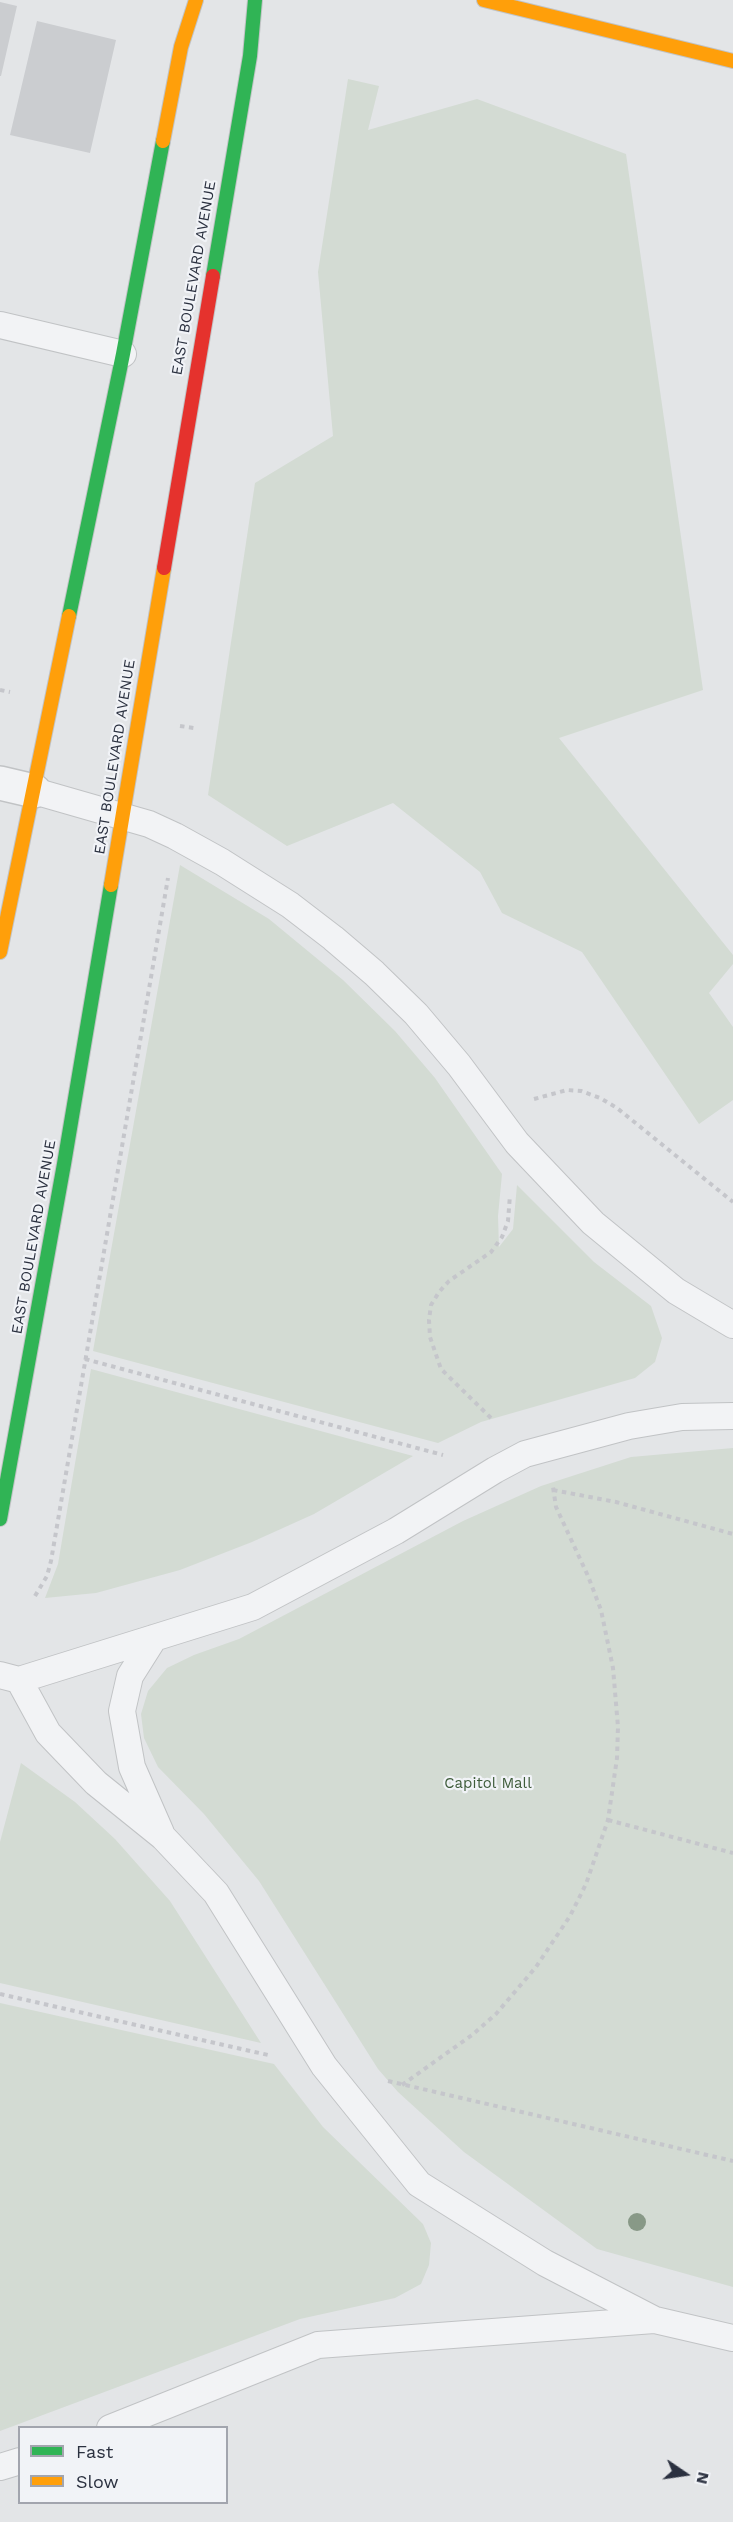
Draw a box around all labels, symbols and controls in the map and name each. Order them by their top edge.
street label: EAST BOULEVARD AVENUE [168,179,220,377]
street label: EAST BOULEVARD AVENUE [91,658,139,856]
street label: EAST BOULEVARD AVENUE [8,1138,60,1336]
park label: Capitol Mall [444,1775,532,1793]
legend [18,2426,228,2504]
text: Fast [76,2441,113,2462]
north arrow [655,2444,715,2504]
text: N [692,2470,714,2486]
text: Slow [76,2471,119,2492]

